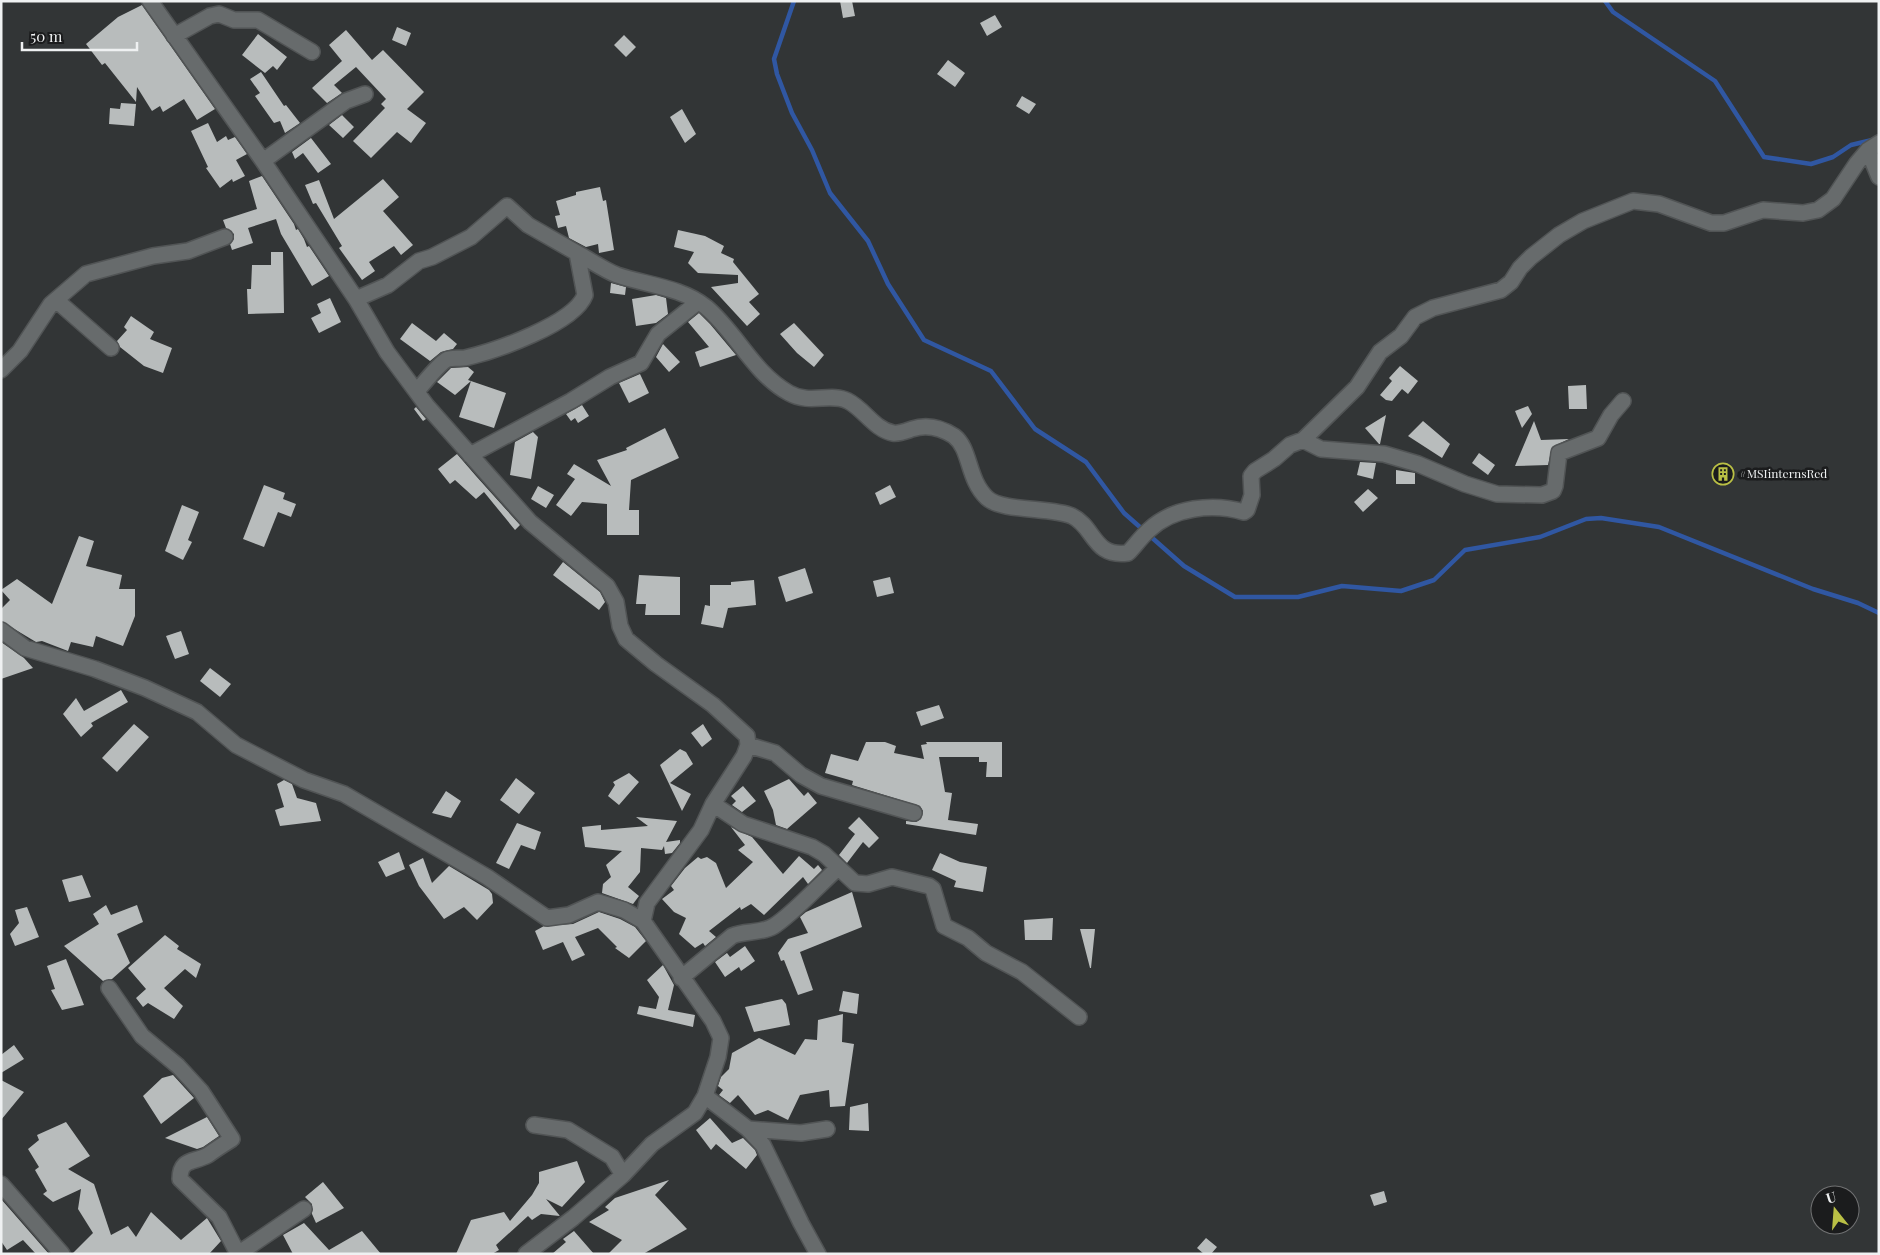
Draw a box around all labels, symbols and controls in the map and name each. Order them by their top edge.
scale bar [22,20,138,52]
text: 50 m [30,26,63,46]
building icon: #MSIinternsRed [1711,462,1735,486]
place label: #MSIinternsRed [1739,465,1827,481]
north arrow [1810,1185,1860,1235]
text: U [1824,1186,1839,1208]

